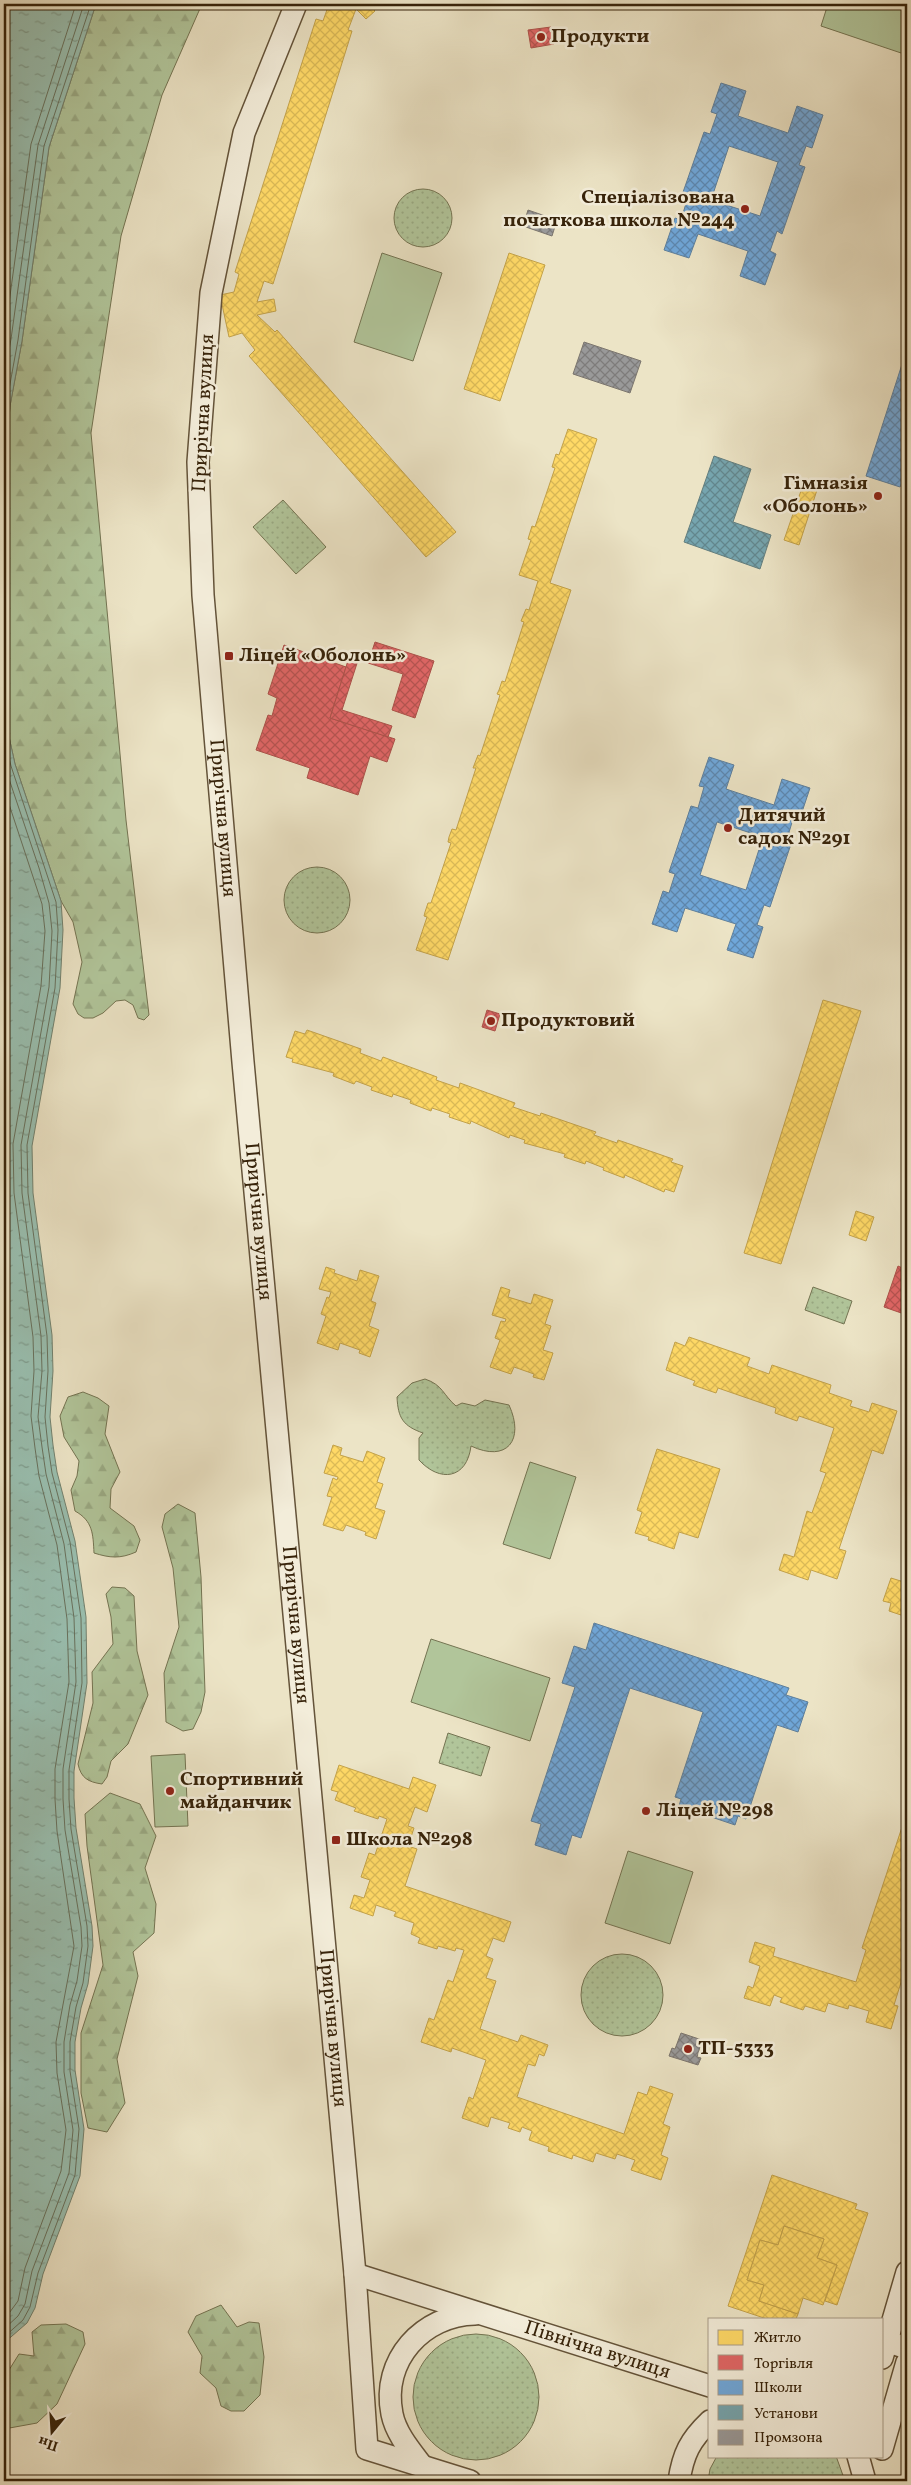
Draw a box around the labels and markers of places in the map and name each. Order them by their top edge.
place label: Продукти [551,23,650,51]
marker: Продукти [535,31,547,43]
place label: Спеціалізована початкова школа №244 [503,184,735,235]
marker: Спеціалізована початкова школа №244 [739,203,751,215]
place label: Гімназія «Оболонь» [762,470,868,521]
marker: Гімназія «Оболонь» [872,490,884,502]
place label: Ліцей «Оболонь» [239,642,406,670]
marker: Ліцей «Оболонь» [223,650,235,662]
place label: Дитячий садок №291 [738,802,851,853]
marker: Дитячий садок №291 [722,822,734,834]
place label: Продуктовий [501,1007,635,1035]
marker: Продуктовий [485,1015,497,1027]
place label: Спортивний майданчик [180,1766,303,1817]
marker: Спортивний майданчик [164,1785,176,1797]
place label: Ліцей №298 [656,1797,774,1825]
marker: Ліцей №298 [640,1805,652,1817]
place label: Школа №298 [346,1826,473,1854]
marker: Школа №298 [330,1834,342,1846]
place label: ТП-5333 [698,2035,774,2063]
marker: ТП-5333 [682,2043,694,2055]

